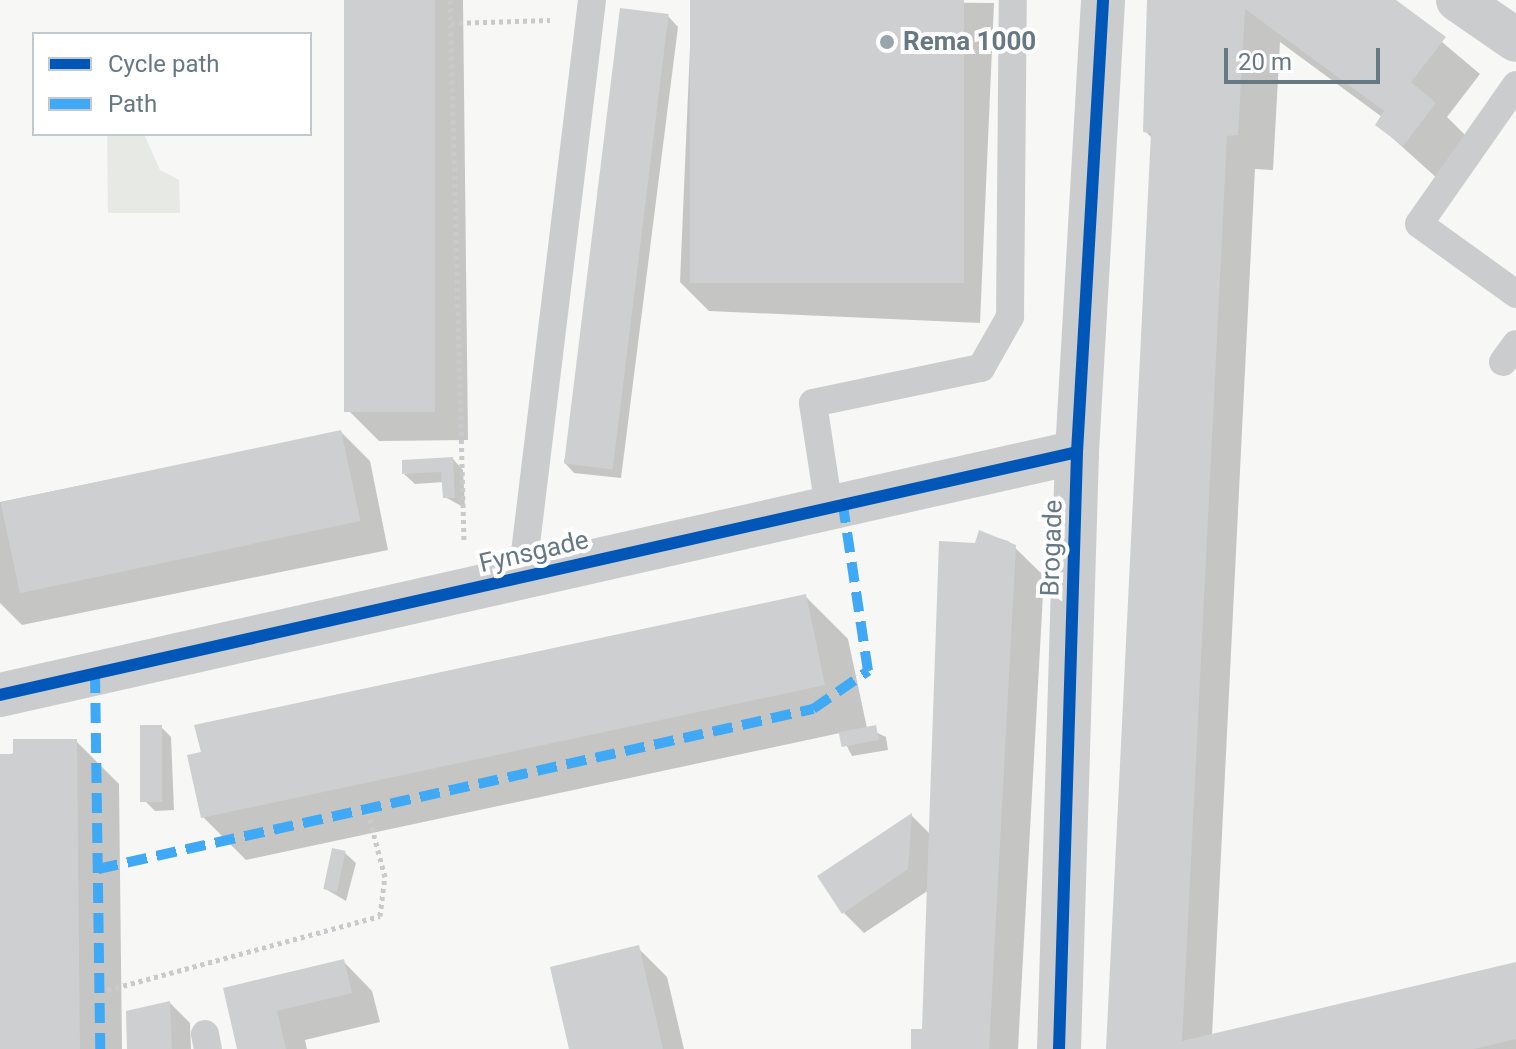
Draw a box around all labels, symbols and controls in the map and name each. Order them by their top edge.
place label: Rema 1000 [903,26,1036,58]
legend [32,32,312,136]
scale bar [1228,32,1384,82]
marker: Rema 1000 [878,33,896,51]
text: 20 m [1238,48,1292,76]
text: Cycle path [108,50,220,78]
text: Path [108,90,157,118]
street label: Brogade [1035,499,1069,597]
street label: Fynsgade [476,524,592,580]

